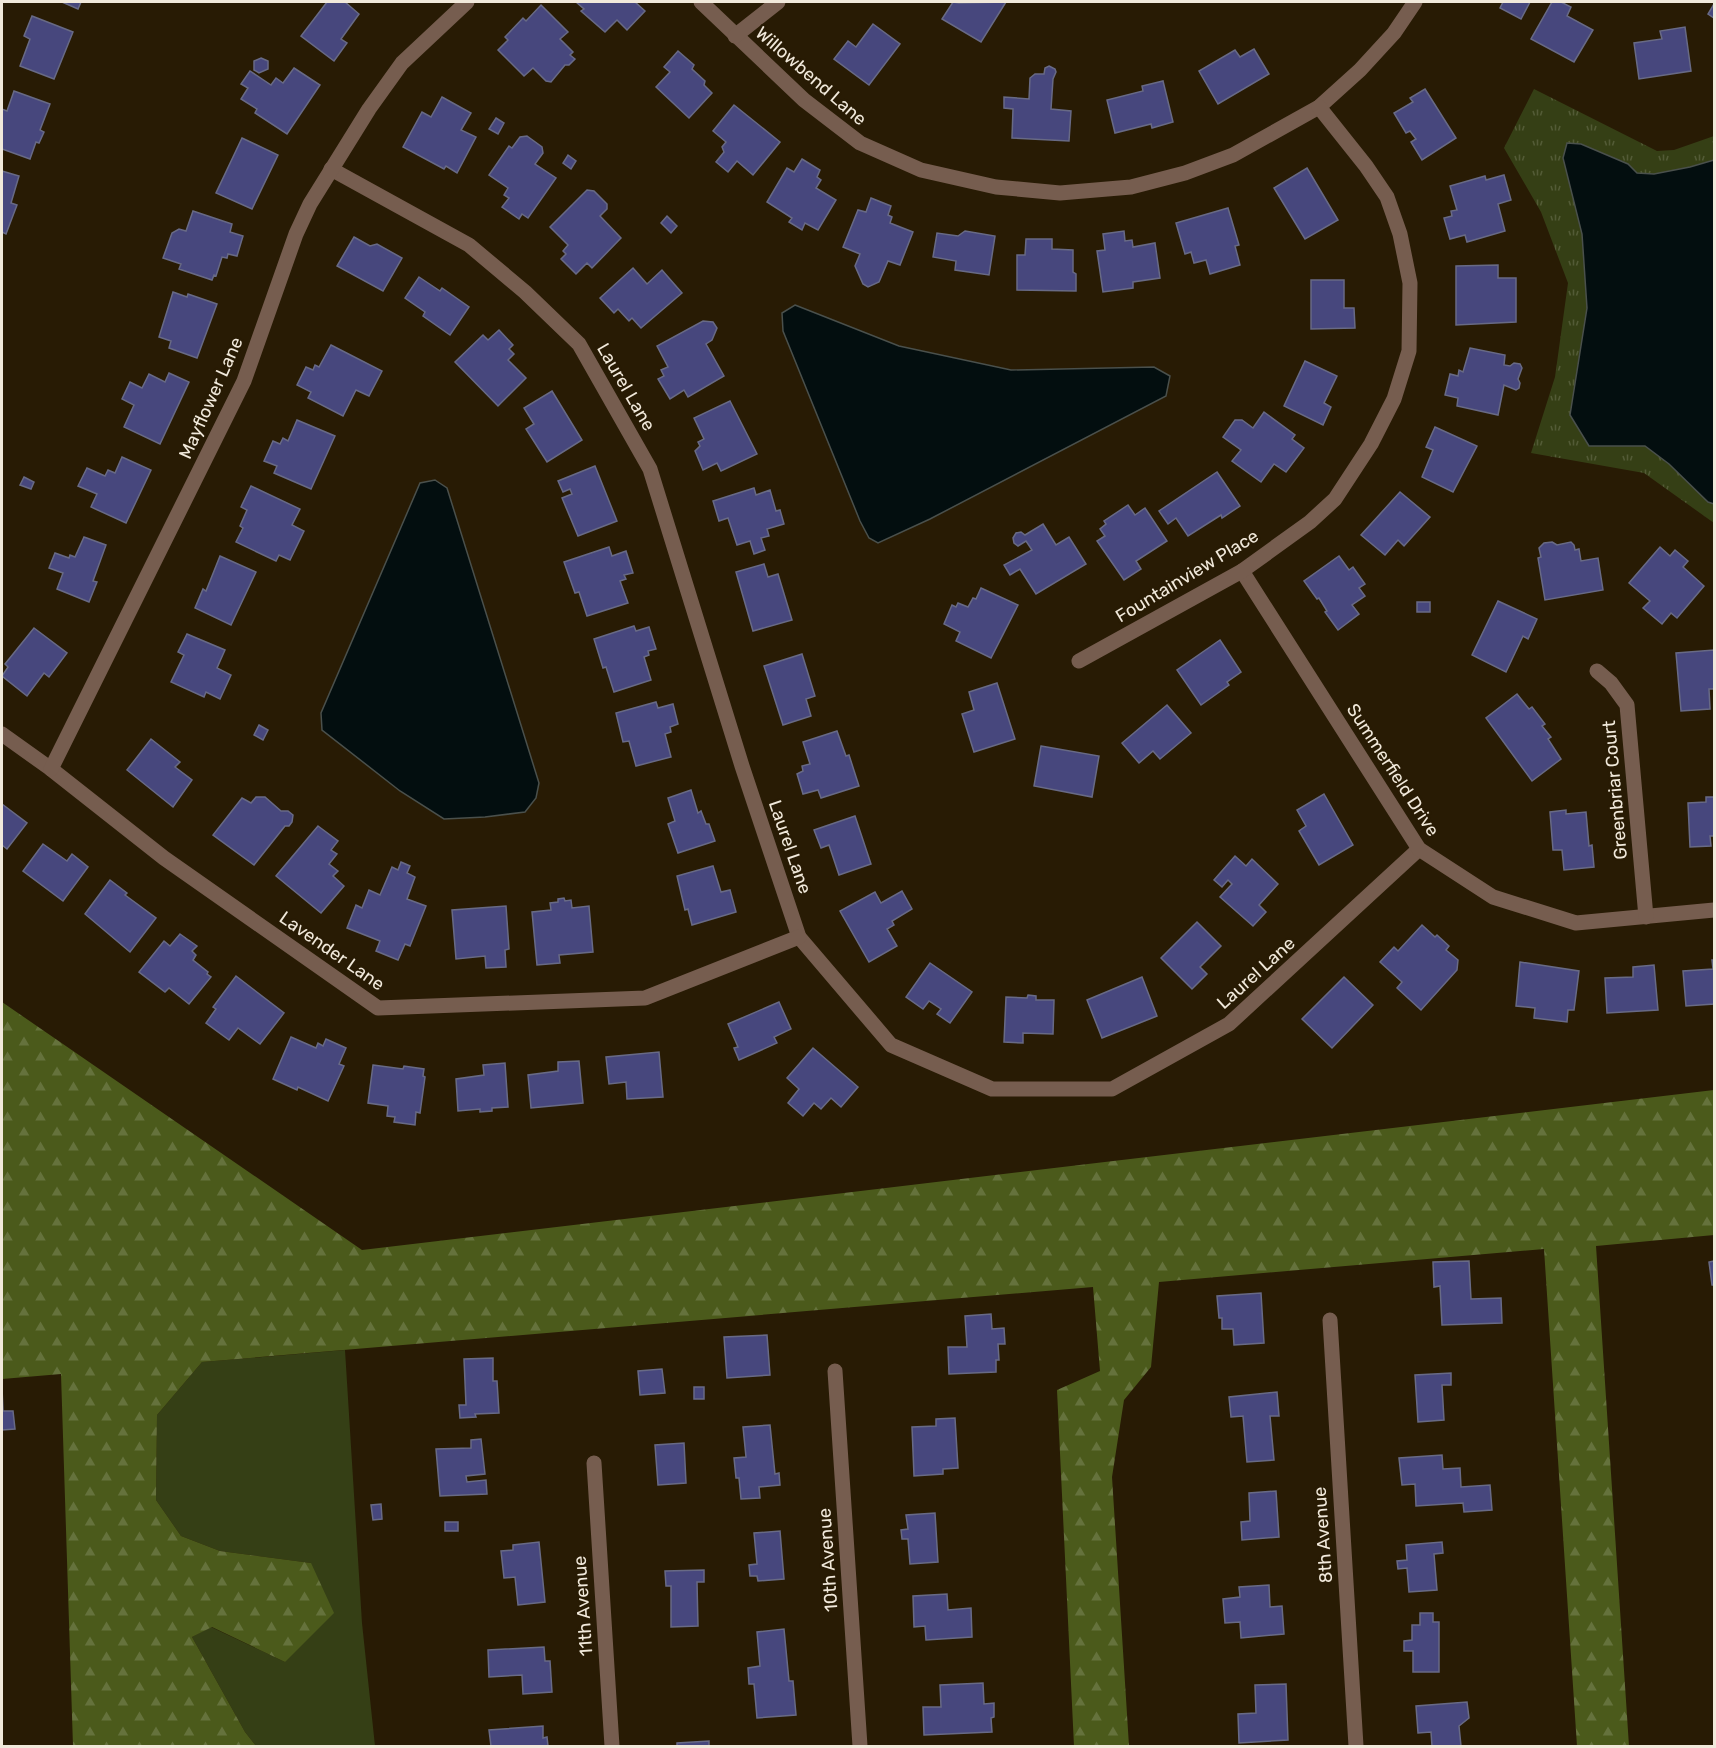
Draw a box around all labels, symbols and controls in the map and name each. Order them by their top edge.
street label: Willowbend Lane [751,22,871,130]
street label: Mayflower Lane [174,334,248,462]
street label: Laurel Lane [592,339,660,435]
street label: Fountainview Place [1112,525,1262,627]
street label: Summerfield Drive [1342,700,1444,840]
street label: Greenbriar Court [1598,719,1632,861]
street label: Laurel Lane [764,797,816,897]
street label: Lavender Lane [275,907,389,995]
street label: Laurel Lane [1212,932,1300,1014]
street label: 8th Avenue [1309,1486,1337,1584]
street label: 10th Avenue [813,1507,843,1613]
street label: 11th Avenue [569,1555,597,1657]

